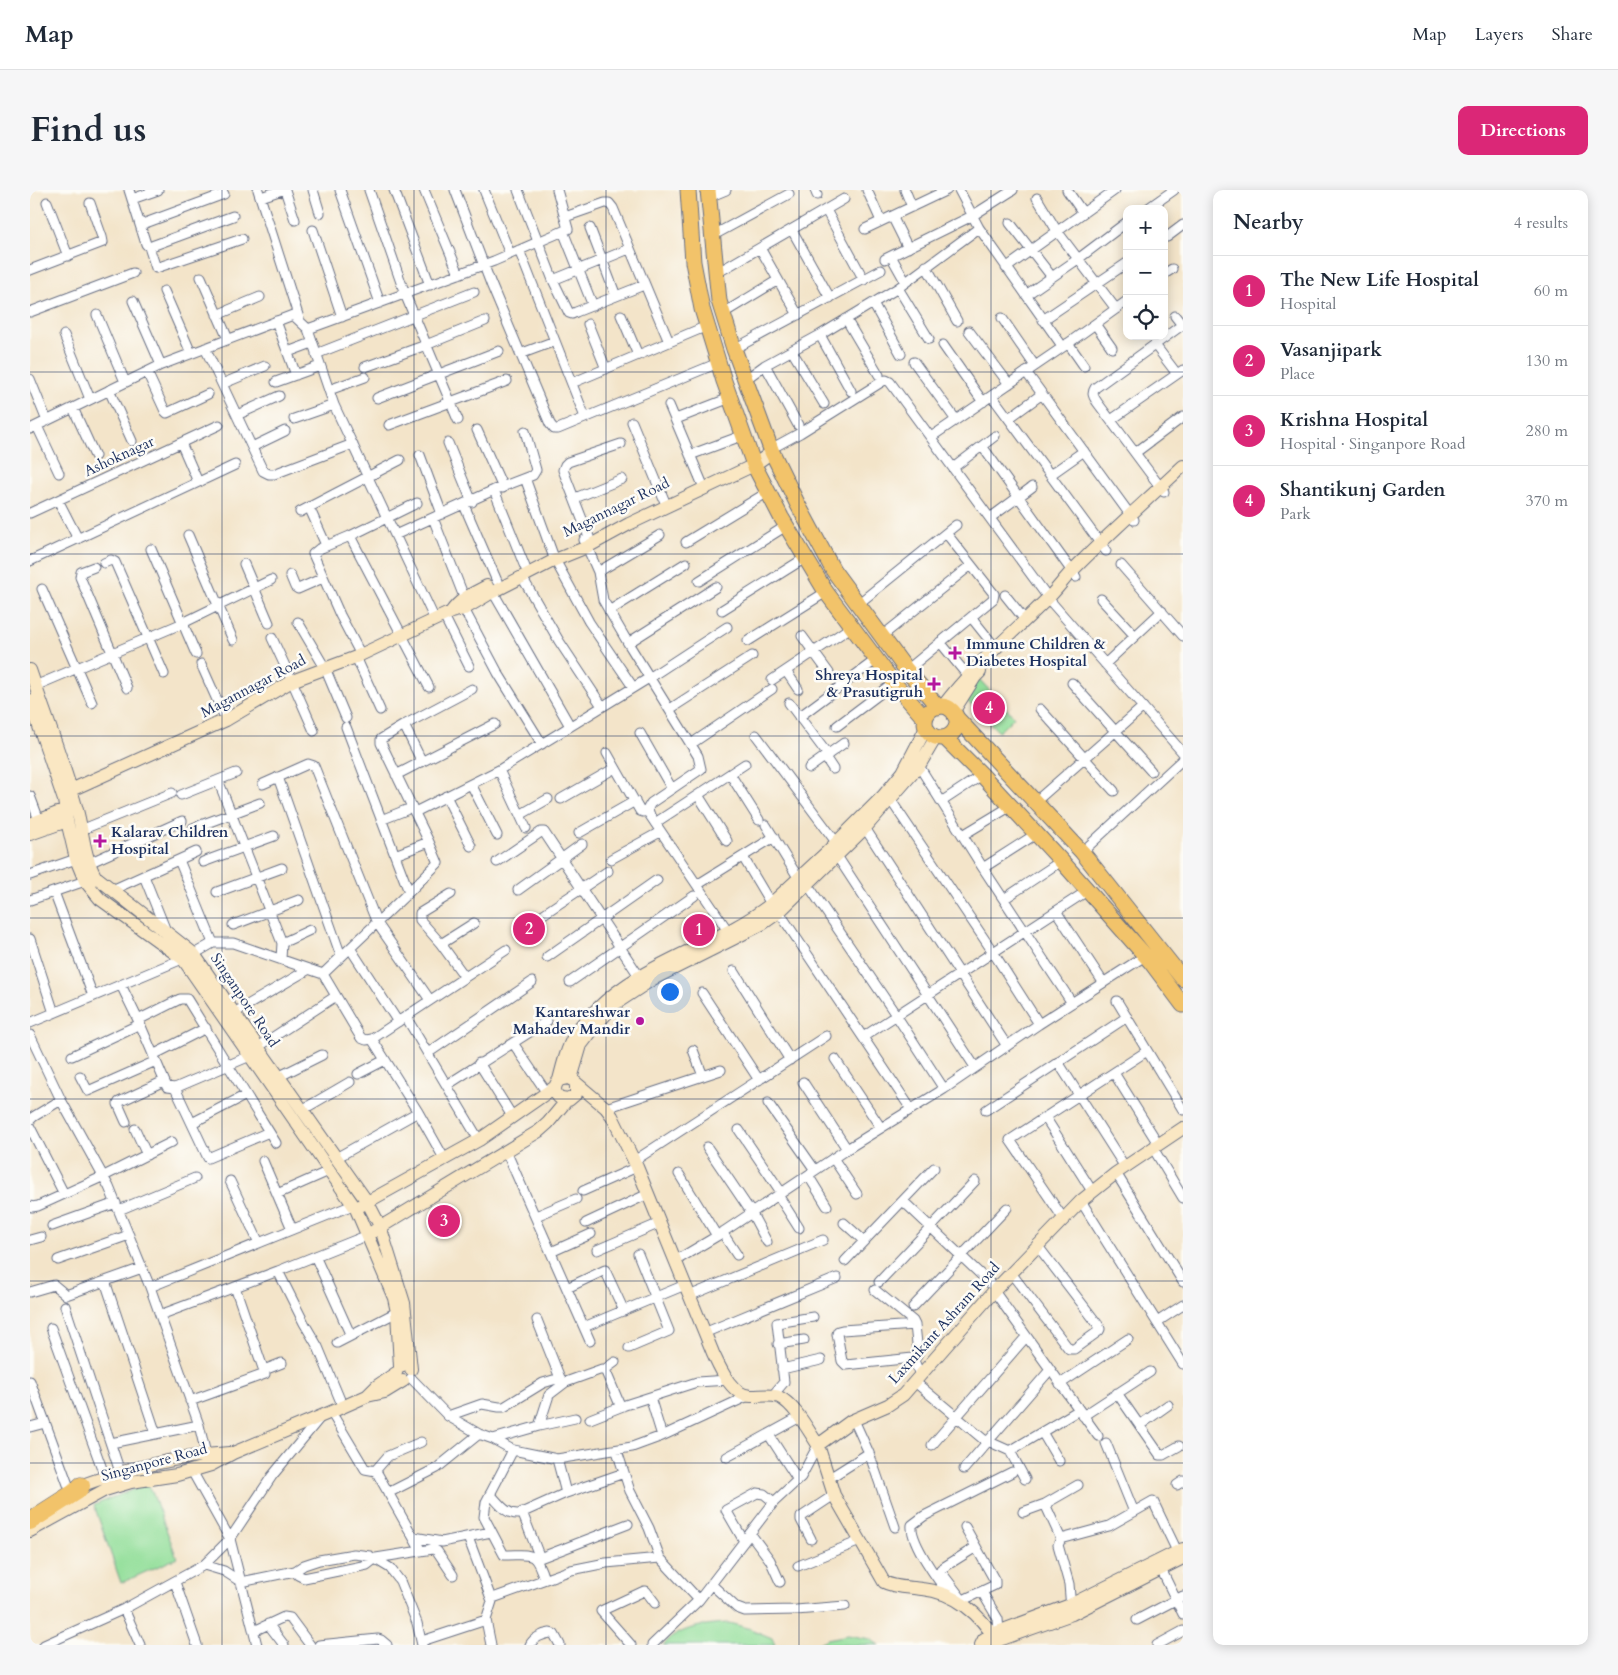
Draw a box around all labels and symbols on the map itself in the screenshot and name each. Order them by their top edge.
street label: Ashoknagar [81,431,158,481]
street label: Magannagar Road [559,472,673,541]
place label: Immune Children & Diabetes Hospital [966,634,1106,671]
marker: Immune Children & Diabetes Hospital [948,646,962,660]
street label: Magannagar Road [197,650,309,722]
place label: Shreya Hospital & Prasutigruh [815,665,924,702]
marker: Shreya Hospital & Prasutigruh [927,677,941,691]
pin: 4 [973,689,1005,727]
place label: Kalarav Children Hospital [111,822,229,859]
marker: Kalarav Children Hospital [93,834,107,848]
pin: 2 [513,910,545,948]
pin: 1 [683,911,715,949]
street label: Singanpore Road [206,949,284,1051]
your location [657,979,683,1005]
place label: Kantareshwar Mahadev Mandir [513,1002,631,1039]
marker: Kantareshwar Mahadev Mandir [634,1015,646,1027]
pin: 3 [428,1202,460,1240]
street label: Laxmikant Ashram Road [884,1258,1004,1388]
street label: Singanpore Road [99,1438,209,1486]

